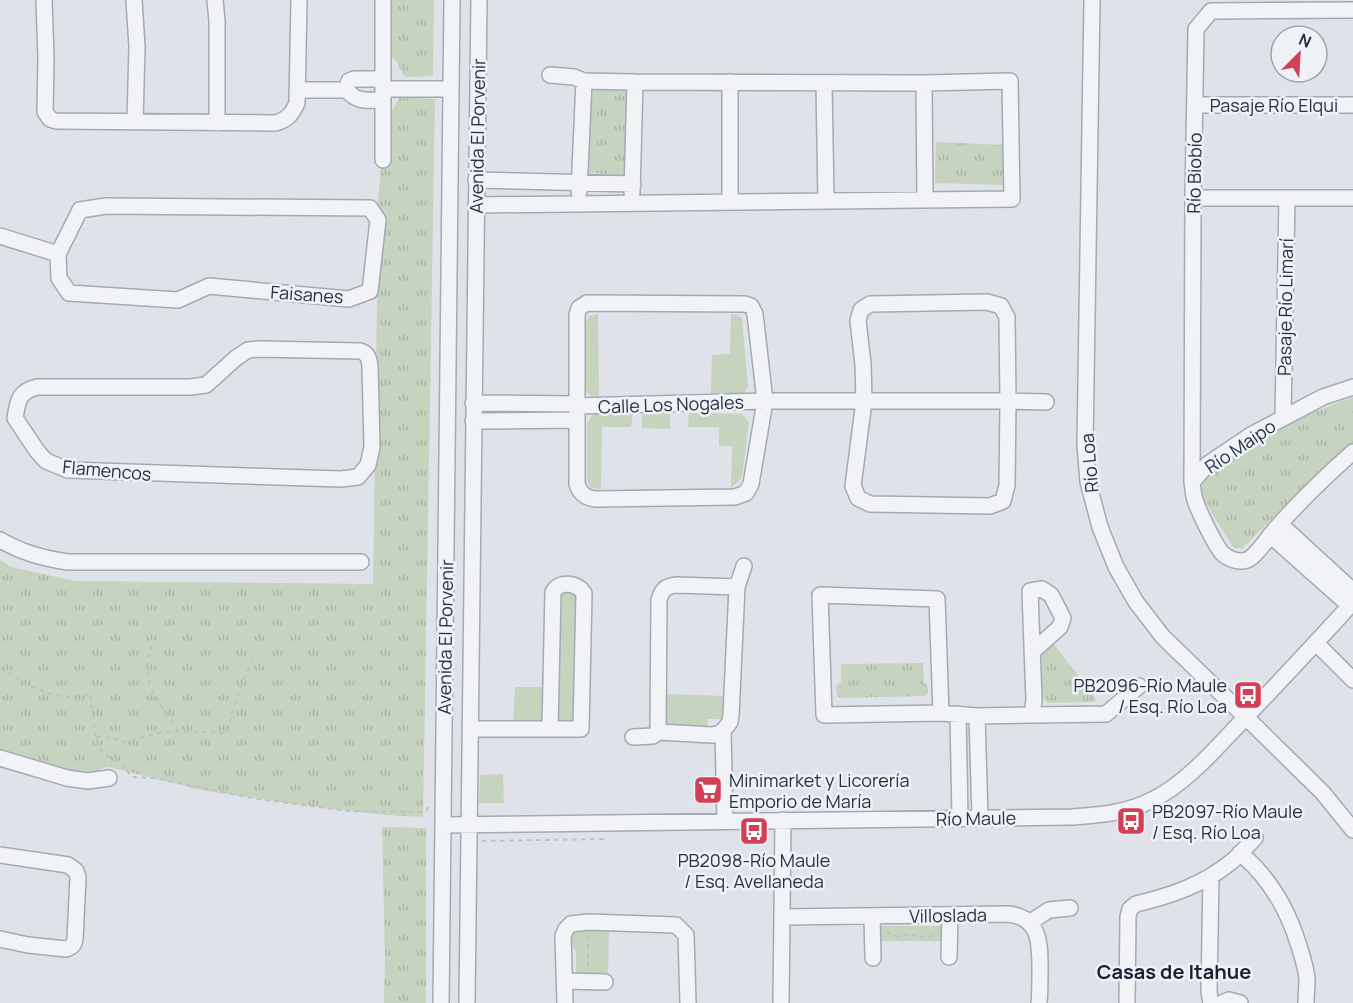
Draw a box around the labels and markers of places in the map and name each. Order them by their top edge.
place label: PB2096-Río Maule / Esq. Río Loa [1074,673,1227,718]
bus stop icon: PB2096-Río Maule / Esq. Río Loa [1232,679,1264,711]
place label: Minimarket y Licorería Emporio de María [729,768,909,813]
supermarket icon: Minimarket y Licorería Emporio de María [692,774,724,806]
place label: PB2097-Río Maule / Esq. Río Loa [1152,799,1303,844]
bus stop icon: PB2097-Río Maule / Esq. Río Loa [1115,805,1147,837]
bus stop icon: PB2098-Río Maule / Esq. Avellaneda [738,815,770,847]
place label: PB2098-Río Maule / Esq. Avellaneda [678,848,830,893]

